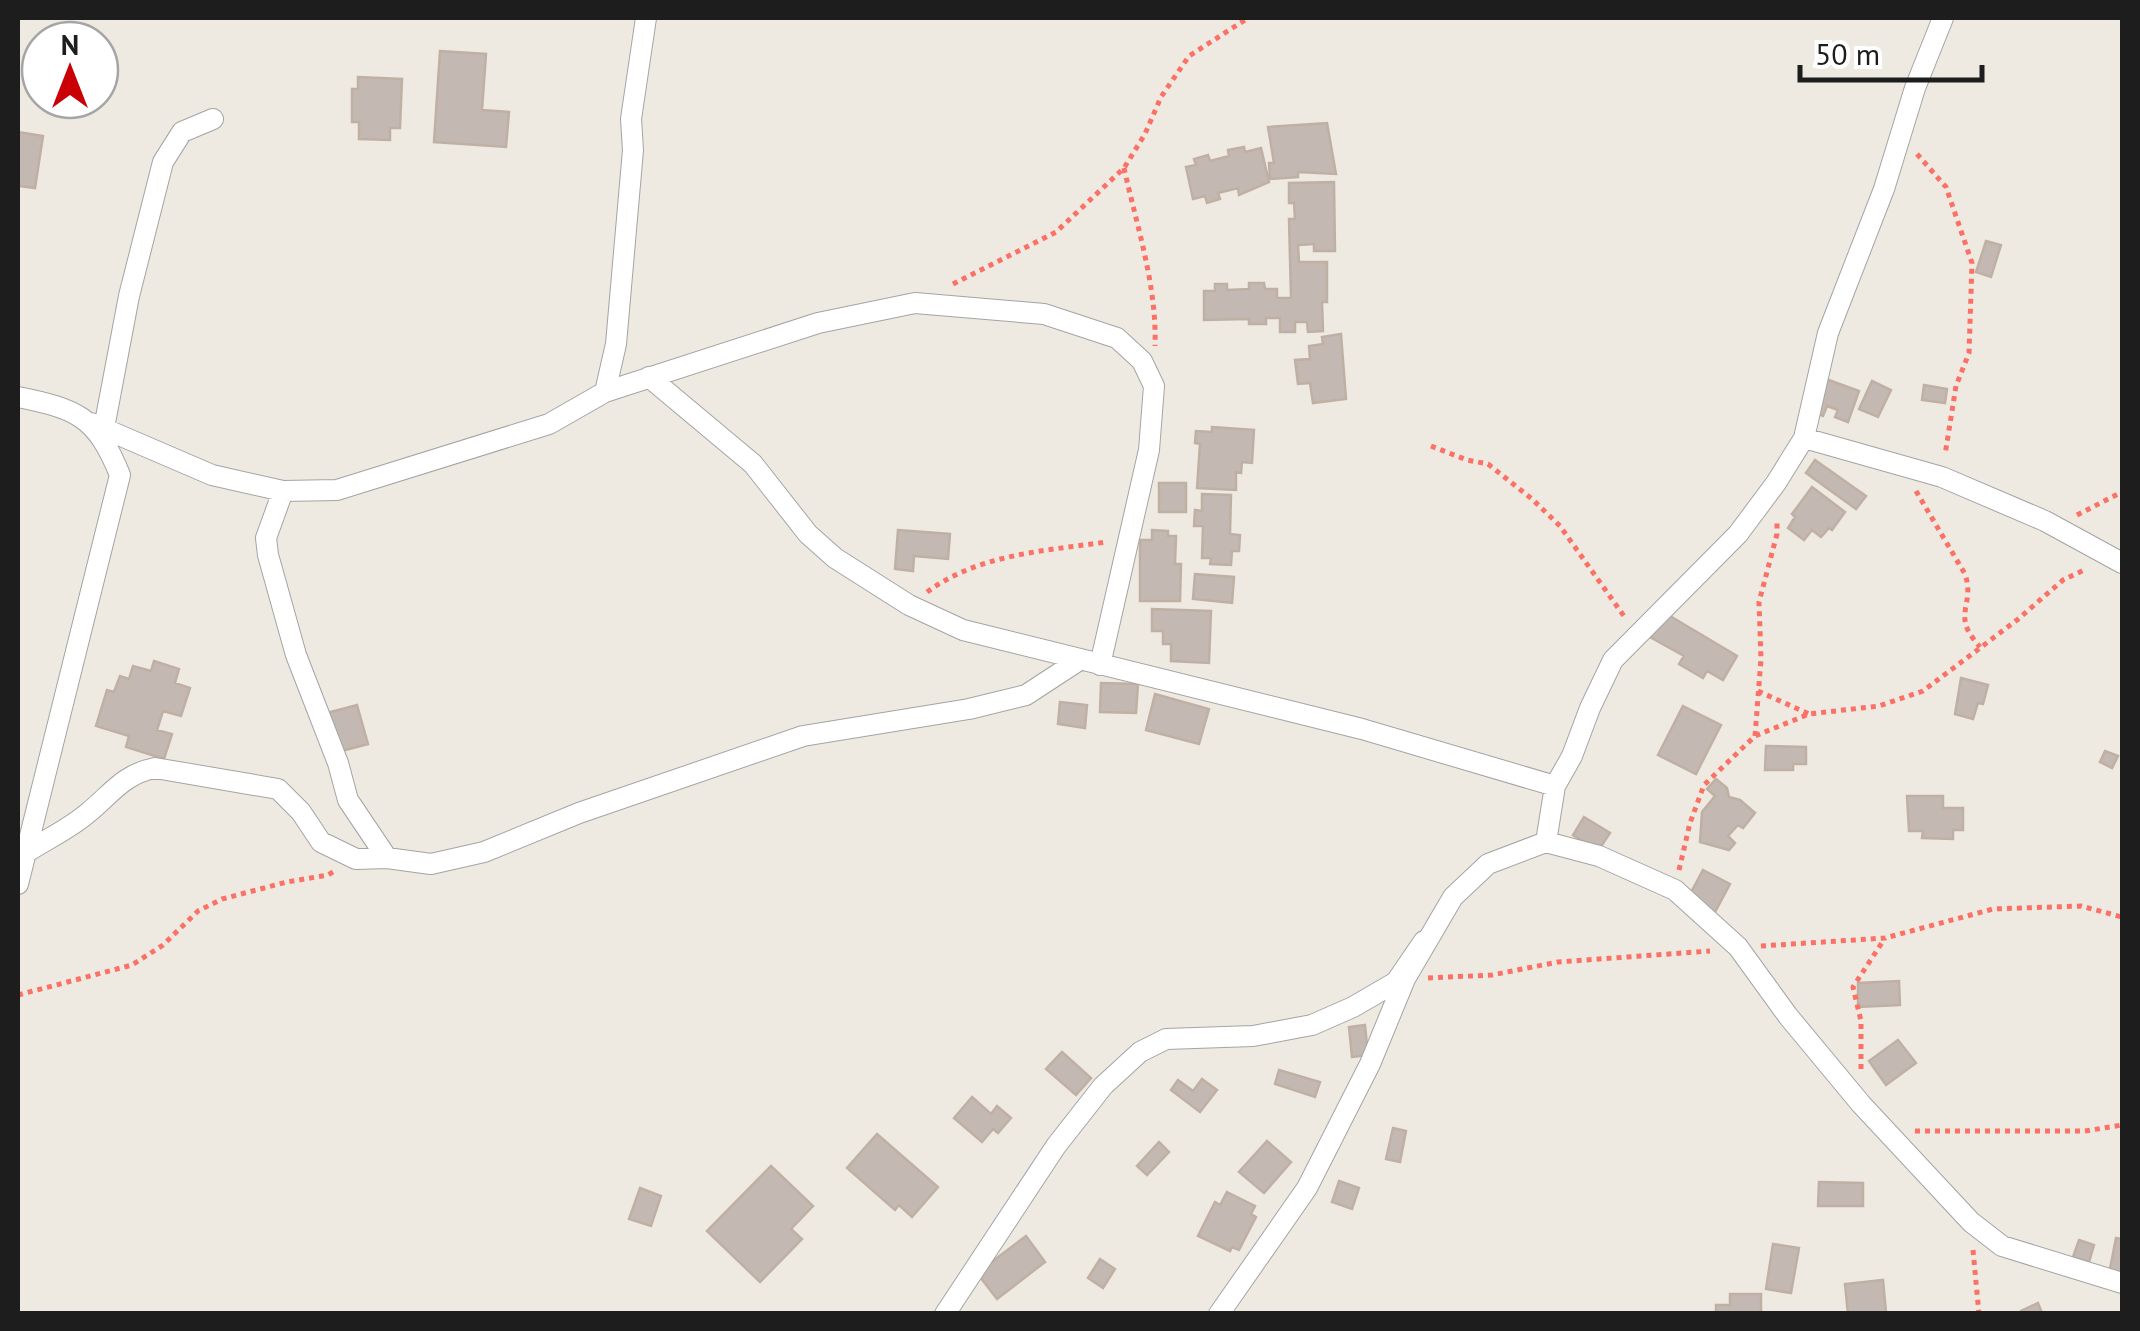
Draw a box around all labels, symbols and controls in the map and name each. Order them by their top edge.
north arrow [20,20,120,120]
scale bar [1800,20,1982,82]
text: N [61,26,79,63]
text: 50 m [1815,34,1880,73]

